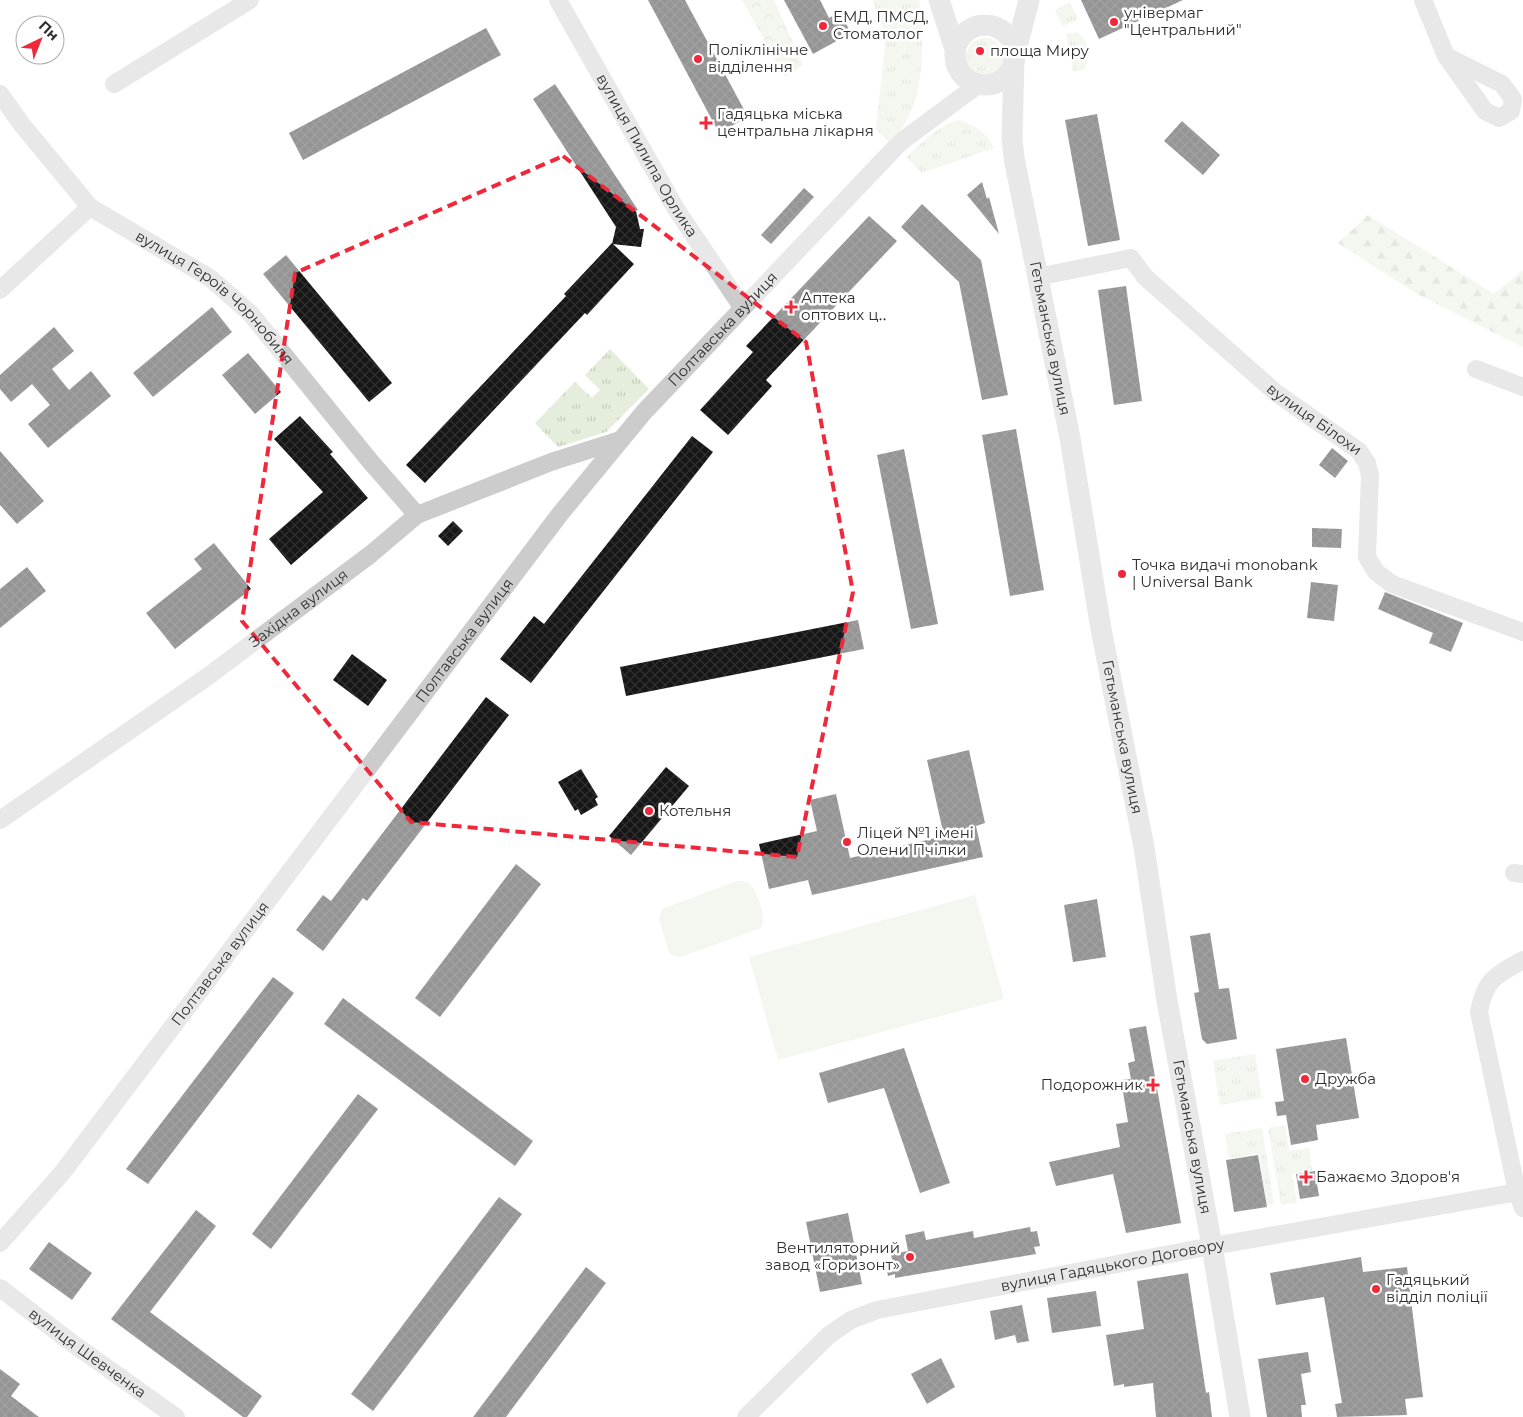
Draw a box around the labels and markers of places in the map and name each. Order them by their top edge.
place label: універмаг "Центральний" [1123,3,1242,39]
place label: ЕМД, ПМСД, Стоматолог [833,7,929,43]
marker: універмаг "Центральний" [1108,16,1120,28]
marker: ЕМД, ПМСД, Стоматолог [817,20,829,32]
place label: Поліклінічне відділення [708,40,808,76]
place label: площа Миру [990,41,1090,60]
marker: площа Миру [974,45,986,57]
marker: Поліклінічне відділення [692,53,704,65]
place label: Гадяцька міська центральна лікарня [717,104,874,140]
marker: Гадяцька міська центральна лікарня [699,116,713,130]
place label: Аптека оптових ц‥ [801,288,887,324]
marker: Аптека оптових ц‥ [785,301,797,313]
place label: Точка видачі monobank | Universal Bank [1132,555,1318,591]
marker: Точка видачі monobank | Universal Bank [1116,568,1128,580]
place label: Котельня [659,801,731,820]
marker: Котельня [643,805,655,817]
place label: Ліцей №1 імені Олени Пчілки [857,823,974,859]
marker: Ліцей №1 імені Олени Пчілки [841,836,853,848]
place label: Дружба [1315,1069,1376,1088]
marker: Дружба [1299,1073,1311,1085]
place label: Подорожник [1041,1075,1143,1094]
marker: Подорожник [1147,1079,1159,1091]
place label: Бажаємо Здоров'я [1316,1167,1460,1186]
marker: Бажаємо Здоров'я [1300,1171,1312,1183]
place label: Вентиляторний завод «Горизонт» [765,1238,900,1274]
marker: Вентиляторний завод «Горизонт» [904,1251,916,1263]
place label: Гадяцький відділ поліції [1386,1270,1488,1306]
marker: Гадяцький відділ поліції [1370,1283,1382,1295]

